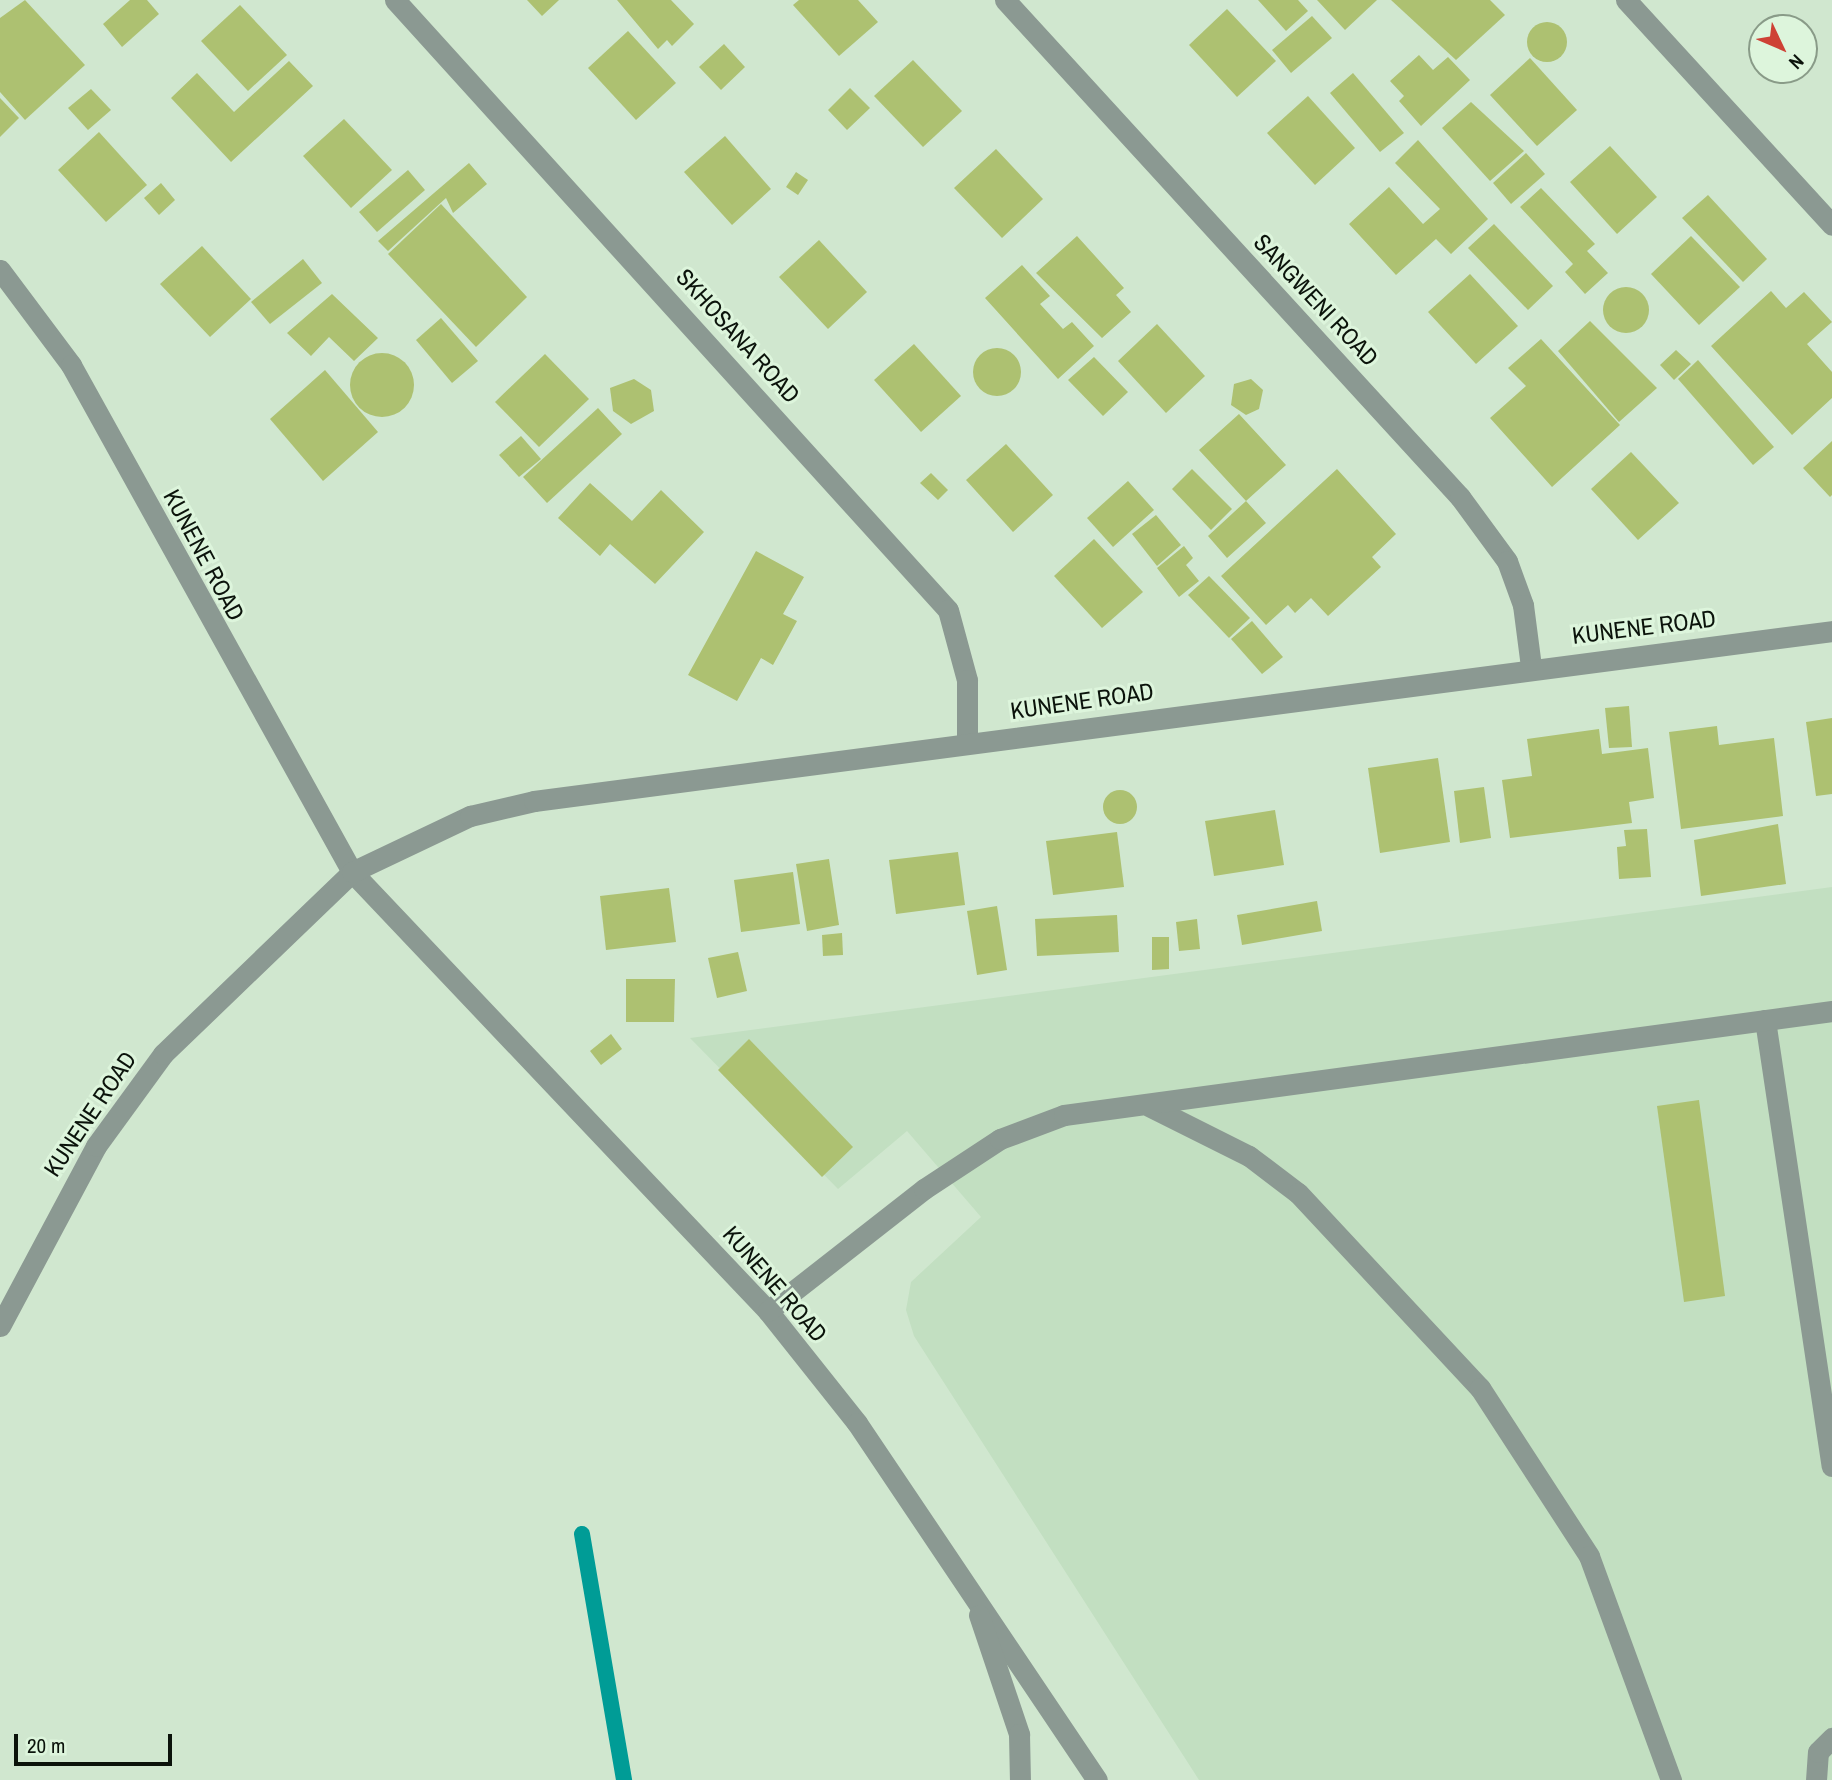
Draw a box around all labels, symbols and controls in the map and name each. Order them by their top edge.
north arrow [1748,14,1818,84]
text: N [1783,49,1810,75]
street label: SANGWENI ROAD [1248,228,1384,372]
street label: SKHOSANA ROAD [670,263,806,409]
street label: KUNENE ROAD [157,485,251,625]
street label: KUNENE ROAD [1571,604,1717,650]
street label: KUNENE ROAD [1009,677,1155,725]
street label: KUNENE ROAD [38,1046,142,1182]
street label: KUNENE ROAD [717,1220,833,1348]
scale bar [18,1720,175,1764]
text: 20 m [27,1731,65,1760]

